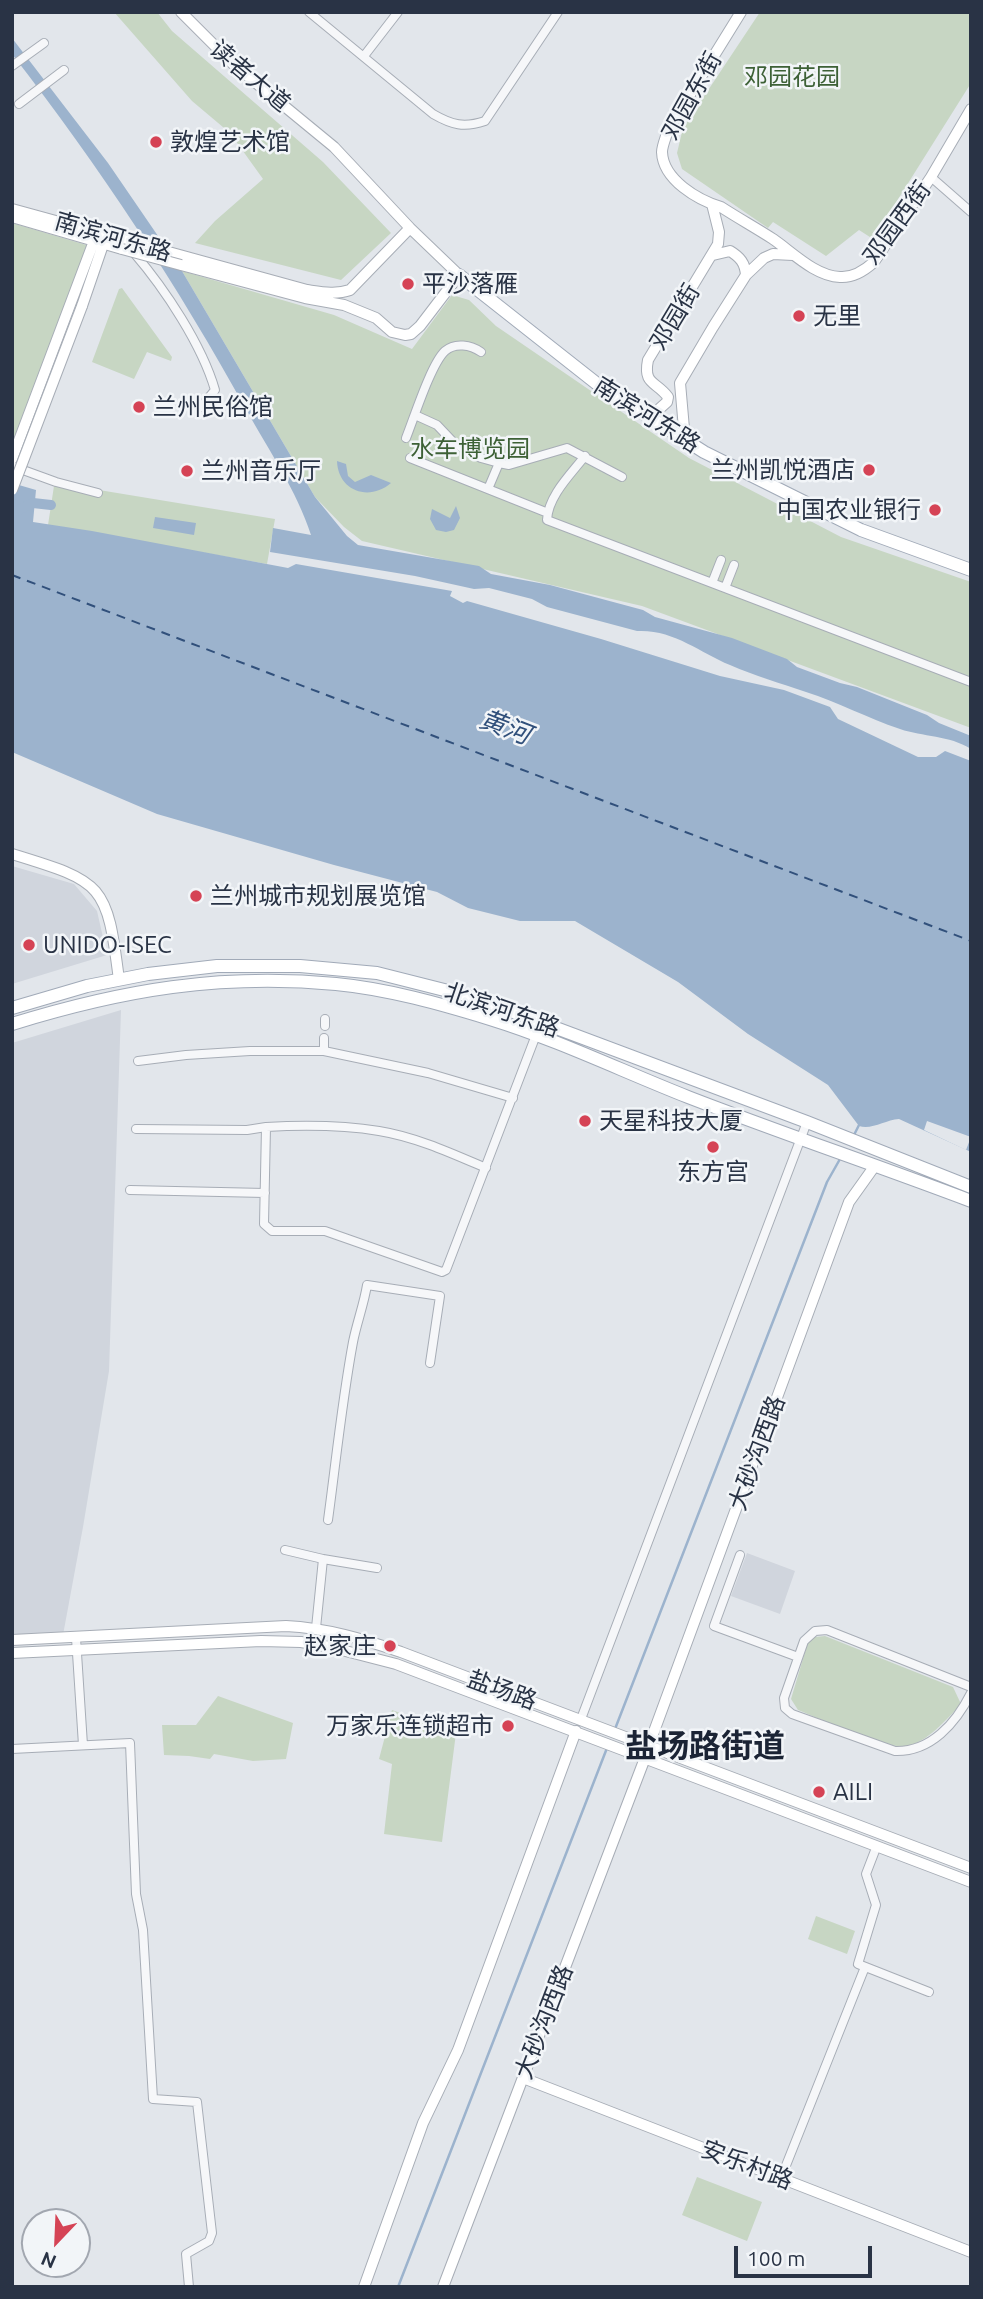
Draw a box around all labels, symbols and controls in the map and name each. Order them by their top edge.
street label: 读者大道 [204,34,296,118]
street label: 邓园东街 [656,47,728,145]
park label: 邓园花园 [744,63,840,91]
place label: 敦煌艺术馆 [170,128,290,156]
marker: 敦煌艺术馆 [148,134,164,150]
street label: 邓园西街 [857,176,937,270]
street label: 南滨河东路 [51,207,175,267]
place label: 平沙落雁 [422,270,518,298]
marker: 平沙落雁 [400,276,416,292]
street label: 邓园街 [644,279,706,355]
place label: 无里 [813,302,861,330]
marker: 无里 [791,308,807,324]
street label: 南滨河东路 [588,371,706,459]
place label: 兰州民俗馆 [153,393,273,421]
marker: 兰州民俗馆 [131,399,147,415]
park label: 水车博览园 [410,435,530,463]
place label: 兰州凯悦酒店 [711,456,855,484]
place label: 兰州音乐厅 [201,457,321,485]
marker: 兰州凯悦酒店 [861,462,877,478]
marker: 兰州音乐厅 [179,463,195,479]
place label: 中国农业银行 [777,496,921,524]
marker: 中国农业银行 [927,502,943,518]
water label: 黄河 [475,703,535,751]
place label: 兰州城市规划展览馆 [210,882,426,910]
marker: 兰州城市规划展览馆 [188,888,204,904]
place label: UNIDO-ISEC [43,931,172,959]
marker: UNIDO-ISEC [21,937,37,953]
street label: 北滨河东路 [441,977,563,1043]
place label: 天星科技大厦 [599,1107,743,1135]
marker: 天星科技大厦 [577,1113,593,1129]
marker: 东方宫 [705,1139,721,1155]
place label: 东方宫 [677,1158,749,1186]
street label: 大砂沟西路 [723,1392,791,1514]
place label: 赵家庄 [304,1632,376,1660]
marker: 赵家庄 [382,1638,398,1654]
street label: 盐场路 [463,1664,541,1716]
place label: 万家乐连锁超市 [326,1712,494,1740]
marker: 万家乐连锁超市 [500,1718,516,1734]
district label: 盐场路街道 [625,1727,785,1765]
place label: AILI [833,1778,873,1806]
marker: AILI [811,1784,827,1800]
street label: 大砂沟西路 [509,1961,579,2083]
street label: 安乐村路 [697,2134,797,2196]
north arrow [21,2208,91,2278]
scale bar [738,2232,876,2276]
text: 100 m [747,2246,805,2270]
text: N [38,2248,59,2273]

